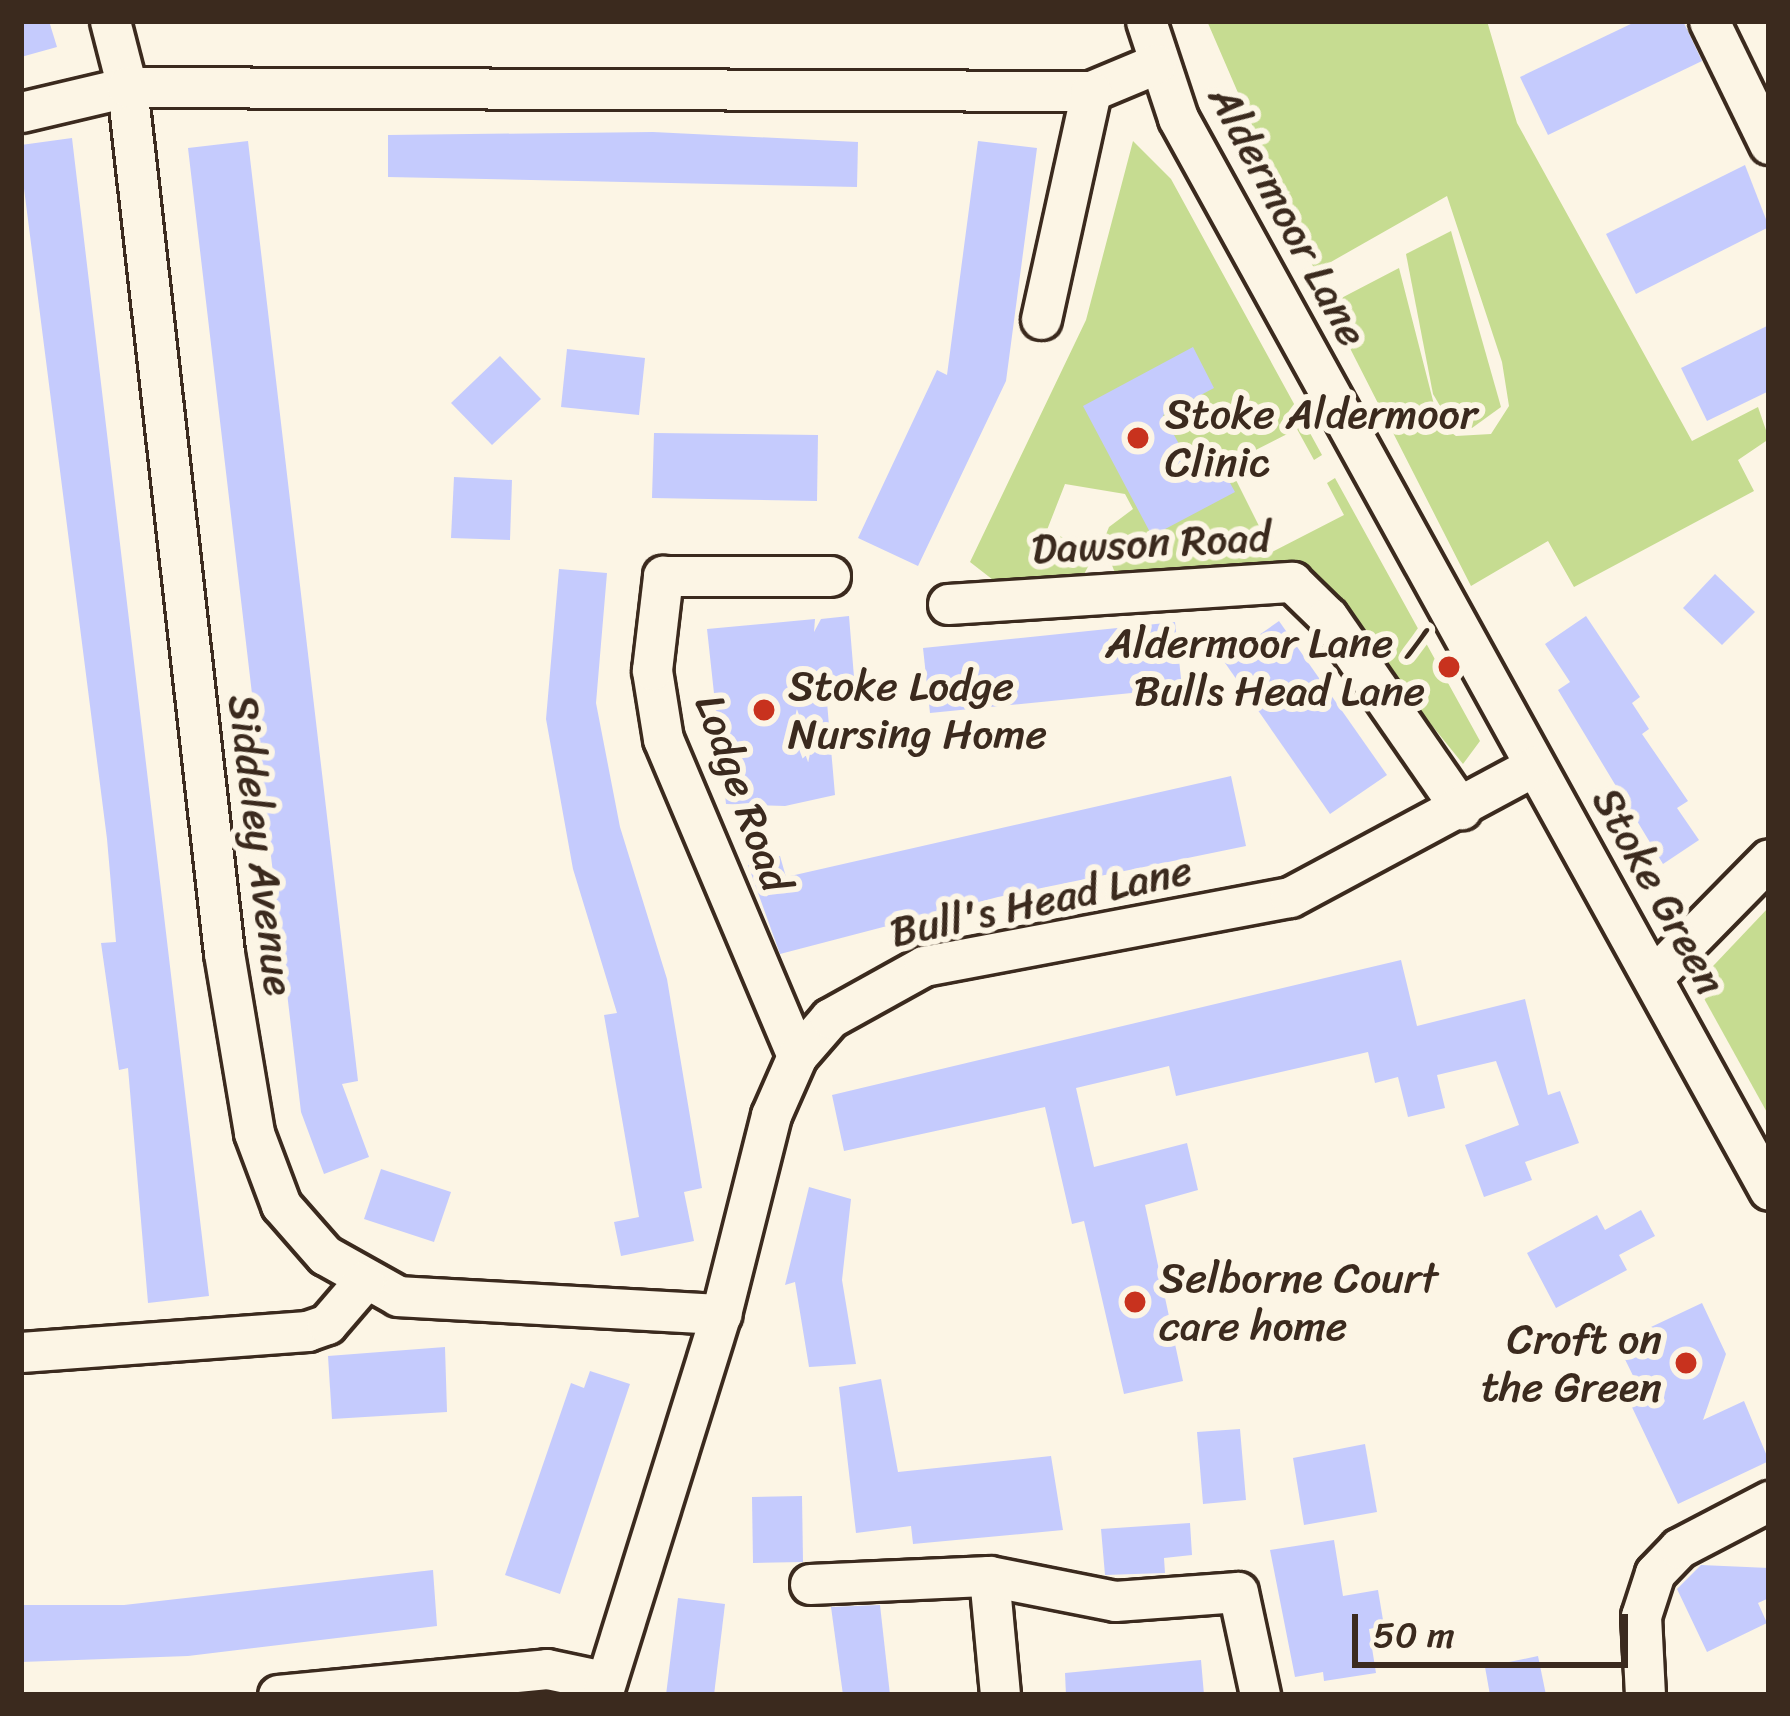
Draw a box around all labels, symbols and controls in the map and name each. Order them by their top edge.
street label: Aldermoor Lane [1198,77,1378,355]
place label: Stoke Aldermoor Clinic [1165,389,1478,488]
marker: Stoke Aldermoor Clinic [1122,422,1154,454]
street label: Dawson Road [1030,512,1272,574]
place label: Aldermoor Lane / Bulls Head Lane [1106,618,1425,716]
marker: Aldermoor Lane / Bulls Head Lane [1436,654,1462,680]
place label: Stoke Lodge Nursing Home [788,661,1048,760]
street label: Lodge Road [684,687,802,899]
street label: Siddeley Avenue [218,692,304,998]
marker: Stoke Lodge Nursing Home [751,697,777,723]
street label: Stoke Green [1581,778,1737,1004]
street label: Bull's Head Lane [886,844,1196,958]
place label: Selborne Court care home [1159,1253,1439,1352]
marker: Selborne Court care home [1122,1289,1148,1315]
place label: Croft on the Green [1480,1314,1662,1412]
marker: Croft on the Green [1673,1350,1699,1376]
scale bar [1358,1590,1634,1664]
text: 50 m [1373,1603,1455,1667]

